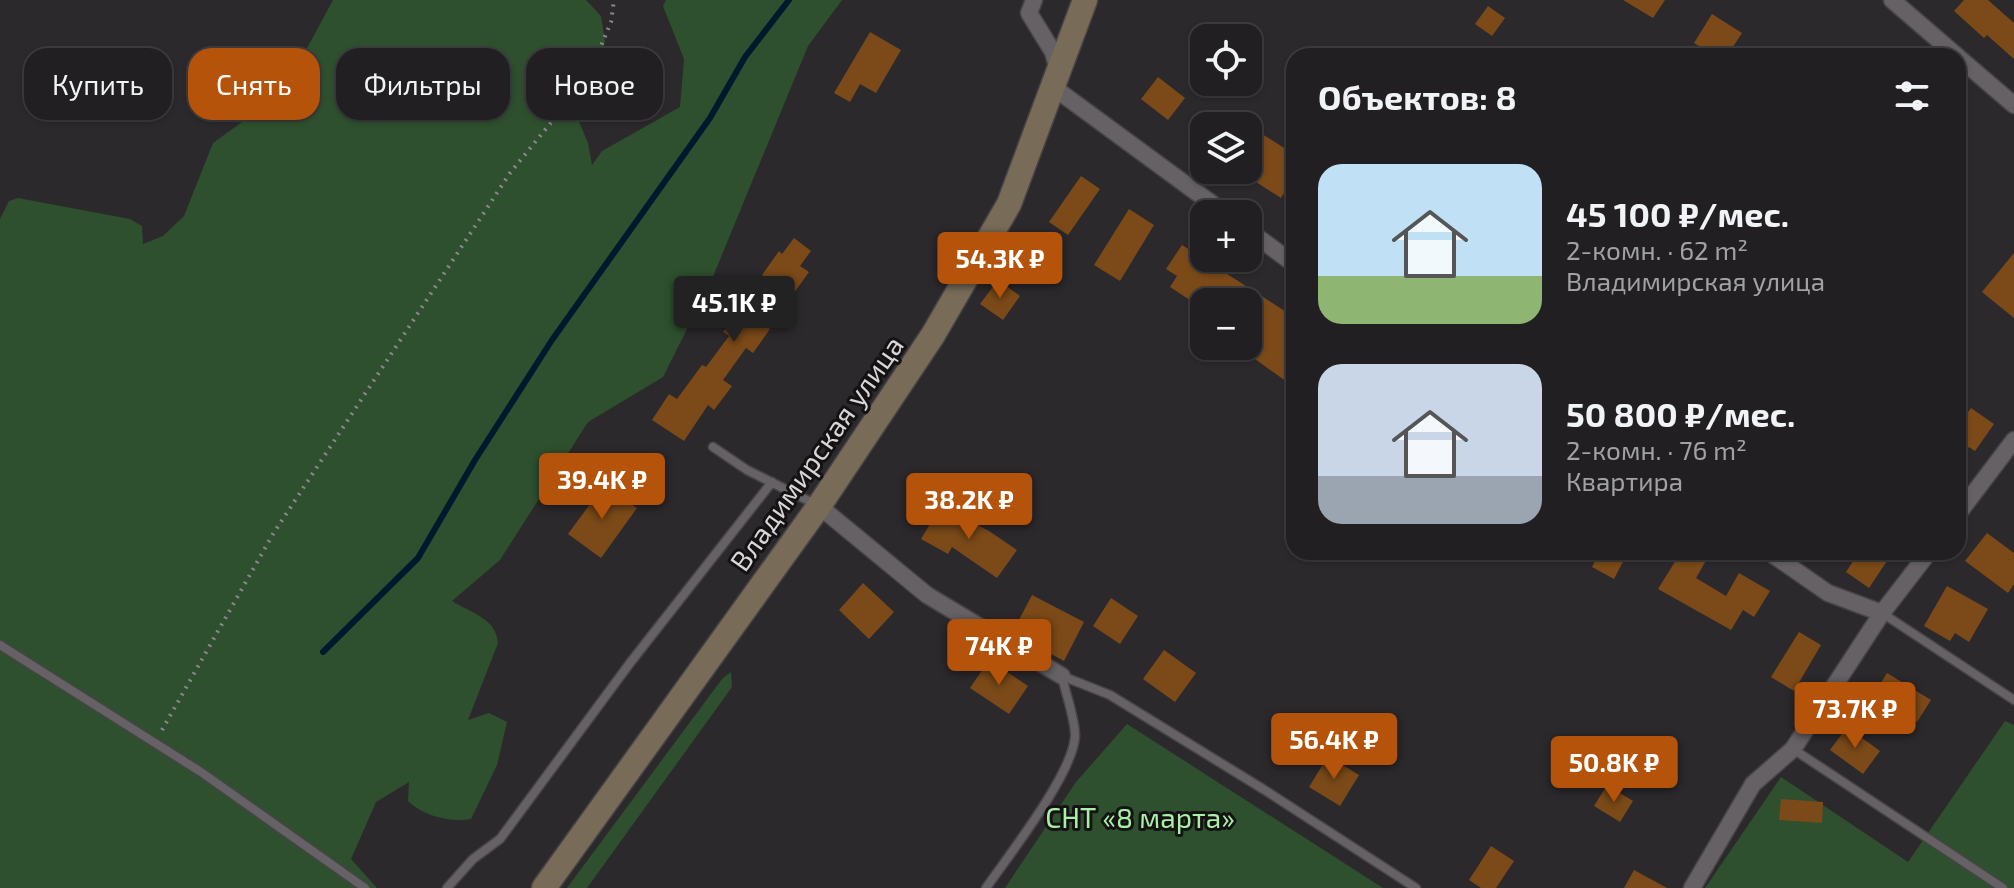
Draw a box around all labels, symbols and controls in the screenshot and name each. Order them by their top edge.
map controls [1190,24,1262,360]
button: locate [1190,24,1262,96]
chip: Купить [24,48,172,120]
chip: Снять [188,48,320,120]
chip: Фильтры [336,48,510,120]
chip: Новое [526,48,663,120]
icon: filters [1890,74,1934,118]
text: Объектов: 8 [1318,76,1517,117]
button: layers [1190,112,1262,184]
text: 45 100 ₽/мес. [1566,193,1789,234]
icon: home [1382,196,1478,292]
button: + [1190,200,1262,272]
pin: 54.3K ₽ [926,232,1074,300]
text: 2-комн. · 62 m² [1566,234,1748,265]
text: 54.3K ₽ [955,242,1045,273]
text: Владимирская улица [1566,265,1825,296]
pin: 45.1K ₽ [660,276,808,344]
text: 45.1K ₽ [692,286,776,317]
button: − [1190,288,1262,360]
street label: Владимирская улица [722,329,910,577]
text: 50 800 ₽/мес. [1566,393,1795,434]
icon: home [1382,396,1478,492]
text: 2-комн. · 76 m² [1566,434,1747,465]
pin: 39.4K ₽ [528,453,676,521]
text: 39.4K ₽ [557,463,647,494]
text: Квартира [1566,465,1683,496]
pin: 38.2K ₽ [895,473,1043,541]
text: 38.2K ₽ [924,483,1014,514]
pin: 74K ₽ [943,619,1055,687]
text: 74K ₽ [965,629,1033,660]
pin: 73.7K ₽ [1781,682,1929,750]
text: 73.7K ₽ [1813,692,1897,723]
pin: 56.4K ₽ [1260,713,1408,781]
text: 56.4K ₽ [1289,723,1379,754]
pin: 50.8K ₽ [1540,736,1688,804]
text: 50.8K ₽ [1569,746,1659,777]
park label: СНТ «8 марта» [1045,800,1235,834]

